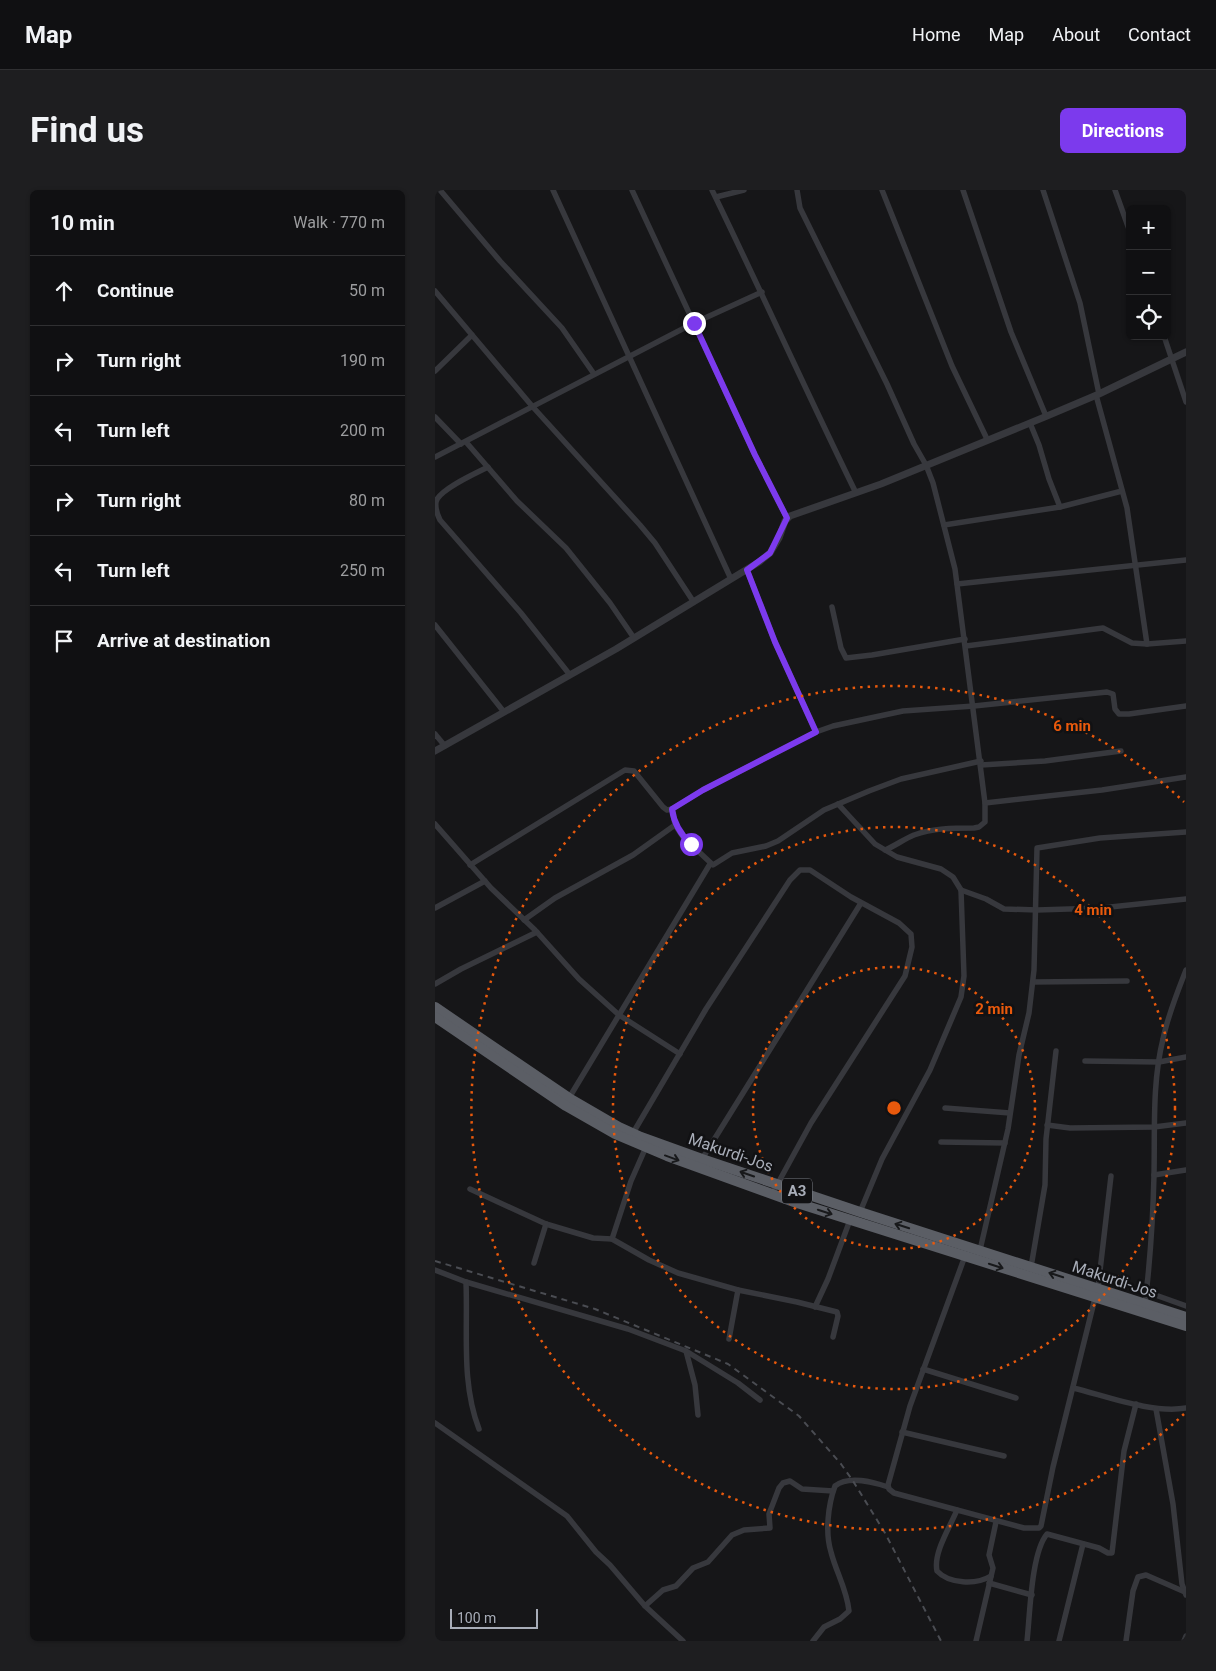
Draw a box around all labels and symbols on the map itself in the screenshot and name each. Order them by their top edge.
route end [683,312,706,335]
text: 6 min [1053,717,1091,735]
route start [680,833,703,856]
text: 4 min [1074,901,1112,919]
text: 2 min [975,1000,1013,1018]
centre of rings [885,1099,903,1117]
street label: Makurdi-Jos [686,1129,776,1176]
one-way arrow [663,1154,679,1163]
one-way arrow [740,1169,756,1178]
road number: A3 [782,1178,812,1204]
one-way arrow [817,1208,832,1217]
one-way arrow [894,1220,910,1230]
street label: Makurdi-Jos [1070,1257,1160,1302]
one-way arrow [988,1262,1004,1272]
one-way arrow [1049,1270,1065,1280]
scale bar [450,1606,537,1629]

